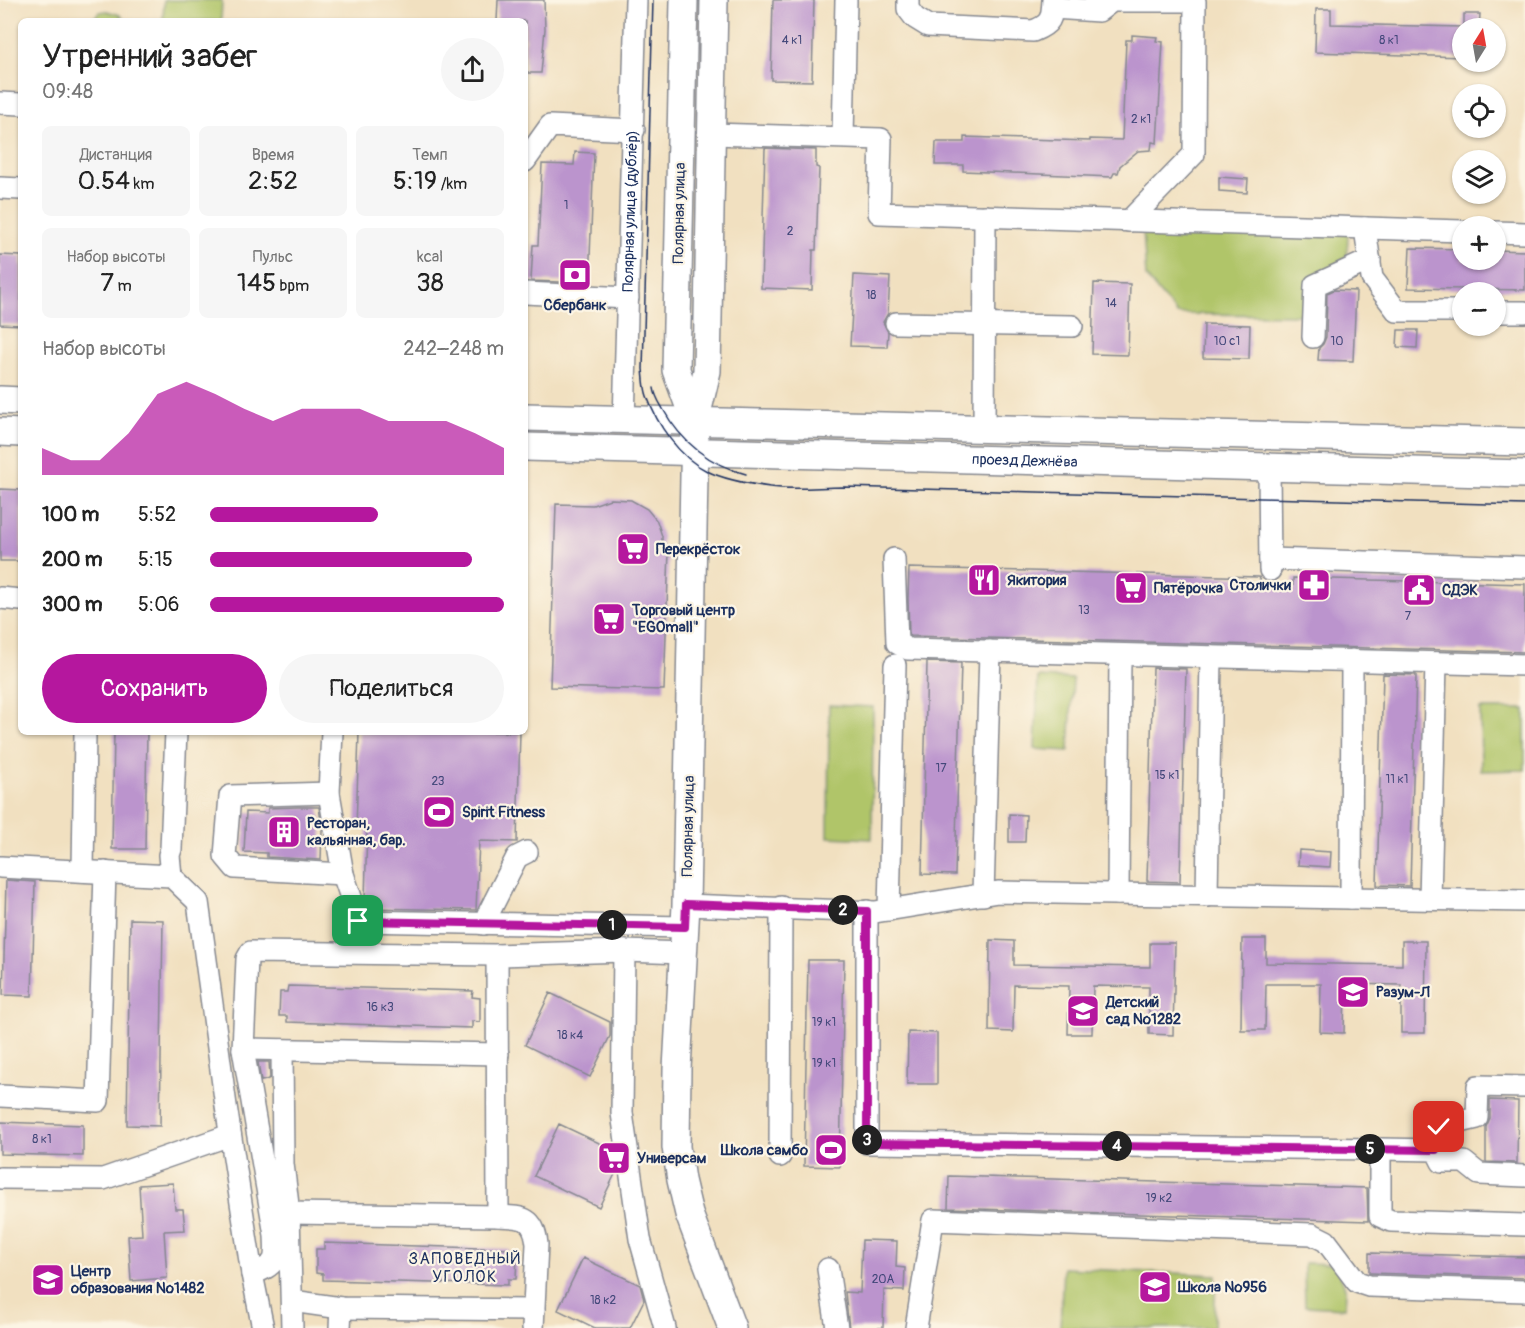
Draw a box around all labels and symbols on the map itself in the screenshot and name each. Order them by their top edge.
north arrow [1452,18,1506,72]
house number: 4 к1 [782,33,802,48]
house number: 8 к1 [1379,33,1399,48]
house number: 2 к1 [1131,112,1151,127]
street label: Полярная улица (дублёр) [619,130,642,292]
street label: Полярная улица [669,162,690,264]
house number: 1 [564,198,568,213]
house number: 2 [787,224,794,239]
bank icon: Сбербанк [557,257,593,293]
house number: 18 [866,288,876,303]
place label: Сбербанк [543,296,607,315]
house number: 14 [1105,296,1117,311]
house number: 10 с1 [1214,334,1240,349]
house number: 10 [1331,334,1343,349]
street label: проезд Дежнёва [972,450,1078,472]
supermarket icon: Перекрёсток [615,531,651,567]
place label: Перекрёсток [656,540,741,559]
restaurant icon: Якитория [966,562,1002,598]
pharmacy icon: Столички [1296,567,1332,603]
supermarket icon: Пятёрочка [1113,570,1149,606]
place label: Якитория [1007,571,1066,590]
public building icon: СДЭК [1401,572,1437,608]
place label: Столички [1230,576,1291,595]
place label: Пятёрочка [1154,579,1223,598]
place label: СДЭК [1442,581,1478,600]
supermarket icon: Торговый центр "EGOmall" [591,601,627,637]
place label: Торговый центр "EGOmall" [631,601,735,637]
house number: 13 [1078,603,1090,618]
house number: 7 [1405,609,1412,624]
house number: 17 [935,761,947,776]
house number: 15 к1 [1155,768,1179,783]
house number: 11 к1 [1386,772,1408,787]
house number: 23 [431,774,445,789]
street label: Полярная улица [678,775,699,877]
sports icon: Spirit Fitness [421,794,457,830]
place label: Spirit Fitness [462,803,545,822]
building icon: Ресторан, кальянная, бар. [266,814,302,850]
place label: Ресторан, кальянная, бар. [307,814,406,850]
pin [332,895,383,946]
pin: 2 [828,895,858,925]
pin: 1 [597,910,627,940]
school or university icon: Разум-Л [1335,974,1371,1010]
place label: Разум-Л [1376,983,1430,1002]
school or university icon: Детский сад №1282 [1065,993,1101,1029]
place label: Детский сад №1282 [1105,993,1181,1029]
house number: 16 к3 [366,1000,394,1015]
house number: 19 к1 [812,1015,836,1030]
house number: 18 к4 [557,1028,583,1043]
house number: 19 к1 [812,1056,836,1071]
pin [1413,1101,1464,1152]
pin: 3 [852,1125,882,1155]
pin: 4 [1102,1131,1132,1161]
house number: 8 к1 [32,1132,52,1147]
sports icon: Школа самбо [813,1132,849,1168]
pin: 5 [1355,1134,1385,1164]
supermarket icon: Универсам [596,1140,632,1176]
place label: Школа самбо [720,1141,808,1160]
place label: Универсам [637,1149,707,1168]
house number: 19 к2 [1146,1191,1172,1206]
district label: ЗАПОВЕДНЫЙ УГОЛОК [409,1249,521,1287]
school or university icon: Центр образования №1482 [30,1262,66,1298]
place label: Центр образования №1482 [70,1262,205,1298]
school or university icon: Школа №956 [1137,1269,1173,1305]
house number: 20А [872,1272,895,1287]
place label: Школа №956 [1177,1278,1267,1297]
house number: 18 к2 [590,1293,616,1308]

